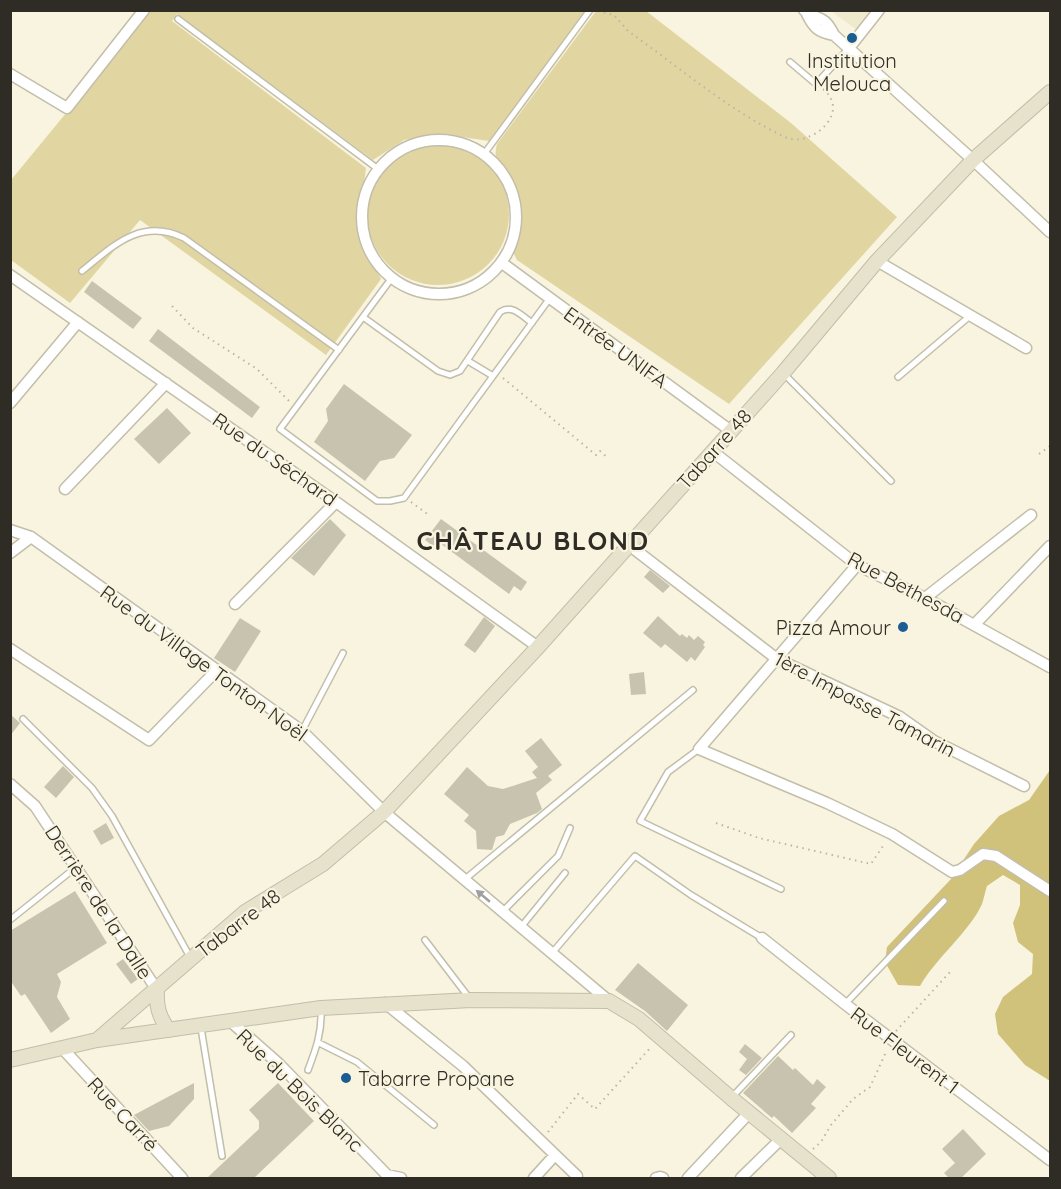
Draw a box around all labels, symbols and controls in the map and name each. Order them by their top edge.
marker: Institution Melouca [845,31,859,45]
place label: Institution Melouca [807,48,897,96]
street label: Entrée UNIFA [559,301,673,393]
street label: Tabarre 48 [671,404,757,494]
street label: Rue du Séchard [208,407,342,511]
district label: CHÂTEAU BLOND [416,524,650,557]
street label: Rue Bethesda [843,546,969,628]
street label: Rue du Village Tonton Noël [96,579,312,747]
place label: Pizza Amour [776,615,891,640]
marker: Pizza Amour [896,620,910,634]
street label: 1ère Impasse Tamarin [770,646,960,762]
street label: Derrière de la Dalle [40,820,158,984]
street label: Tabarre 48 [191,883,285,963]
one-way arrow [475,890,491,903]
street label: Rue Fleurent 1 [846,1001,964,1099]
street label: Rue du Bois Blanc [231,1023,369,1157]
place label: Tabarre Propane [358,1066,515,1091]
marker: Tabarre Propane [339,1071,353,1085]
street label: Rue Carré [82,1072,164,1156]

